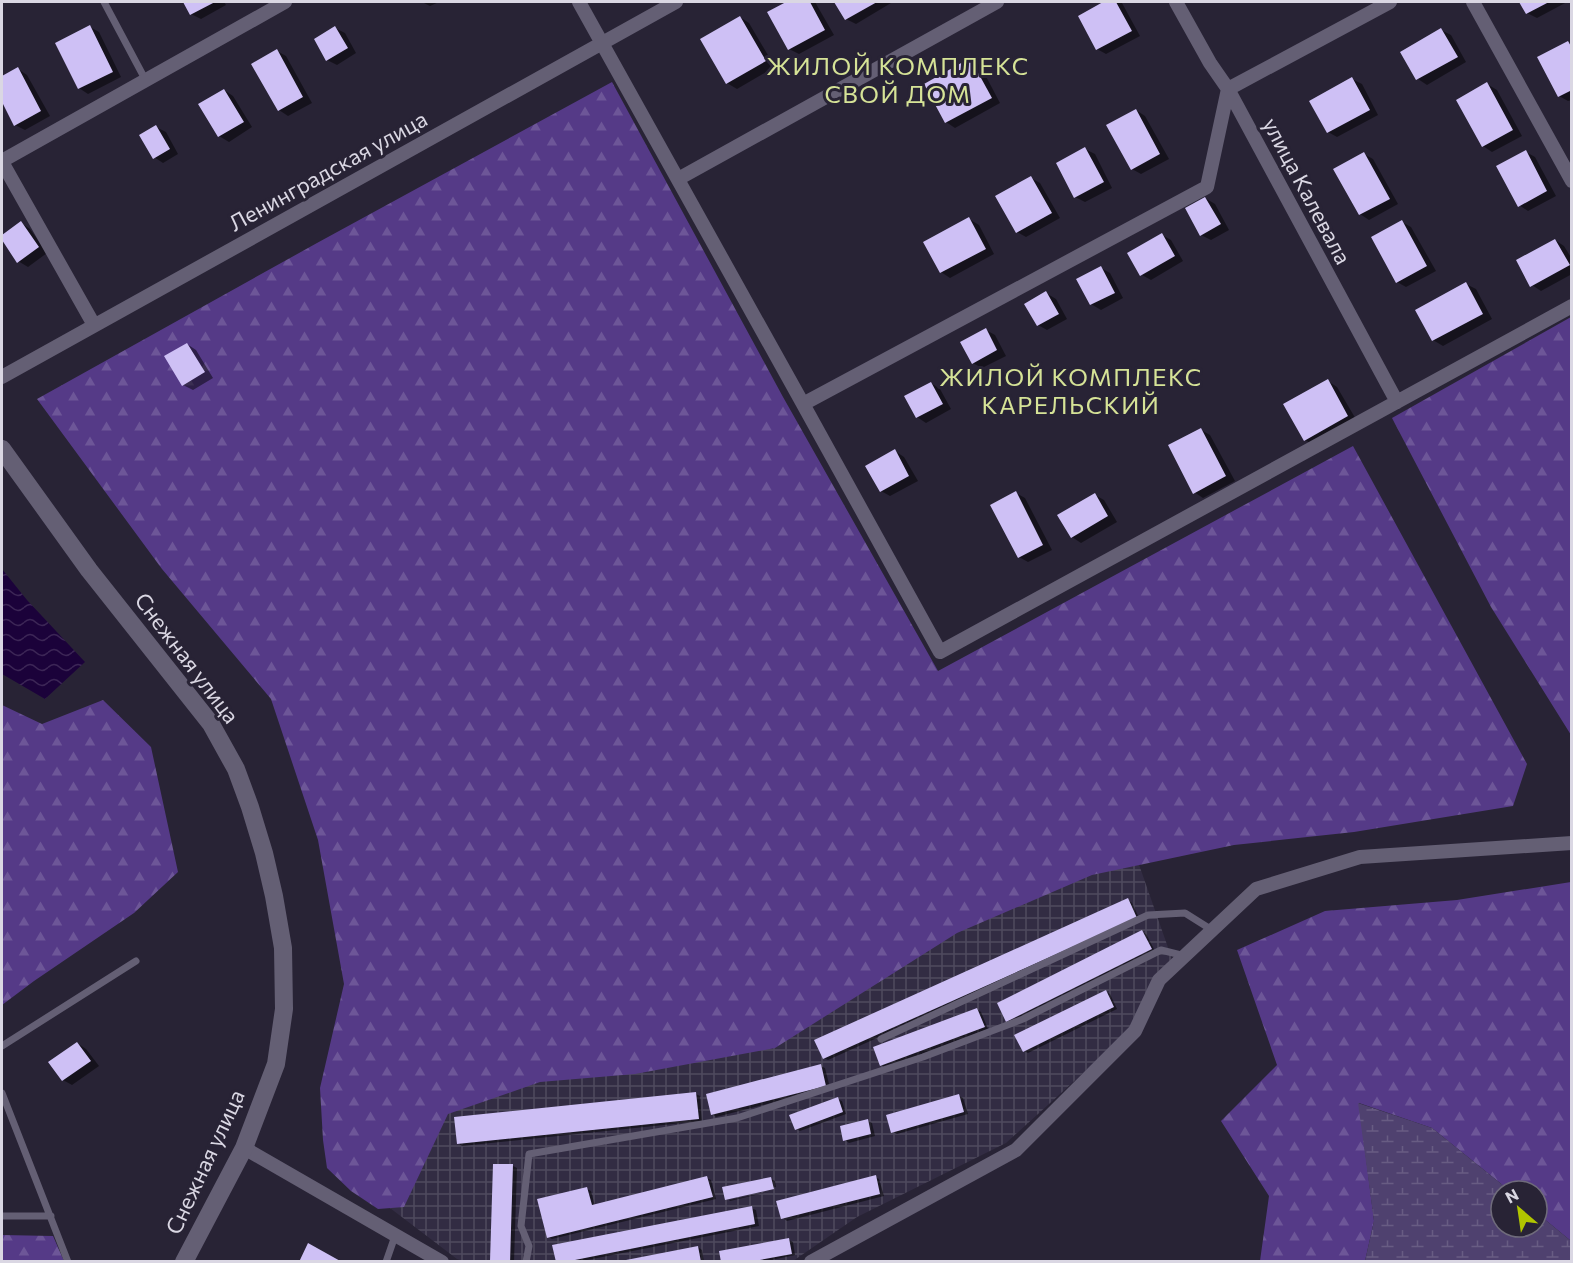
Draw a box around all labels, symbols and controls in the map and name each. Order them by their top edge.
district label: ЖИЛОЙ КОМПЛЕКС СВОЙ ДОМ [766,51,1030,108]
street label: Ленинградская улица [224,105,432,236]
street label: улица Калевала [1257,113,1357,269]
district label: ЖИЛОЙ КОМПЛЕКС КАРЕЛЬСКИЙ [939,362,1203,419]
street label: Снежная улица [130,587,245,728]
street label: Снежная улица [159,1085,250,1238]
north arrow [1489,1179,1549,1239]
text: N [1502,1184,1521,1207]

